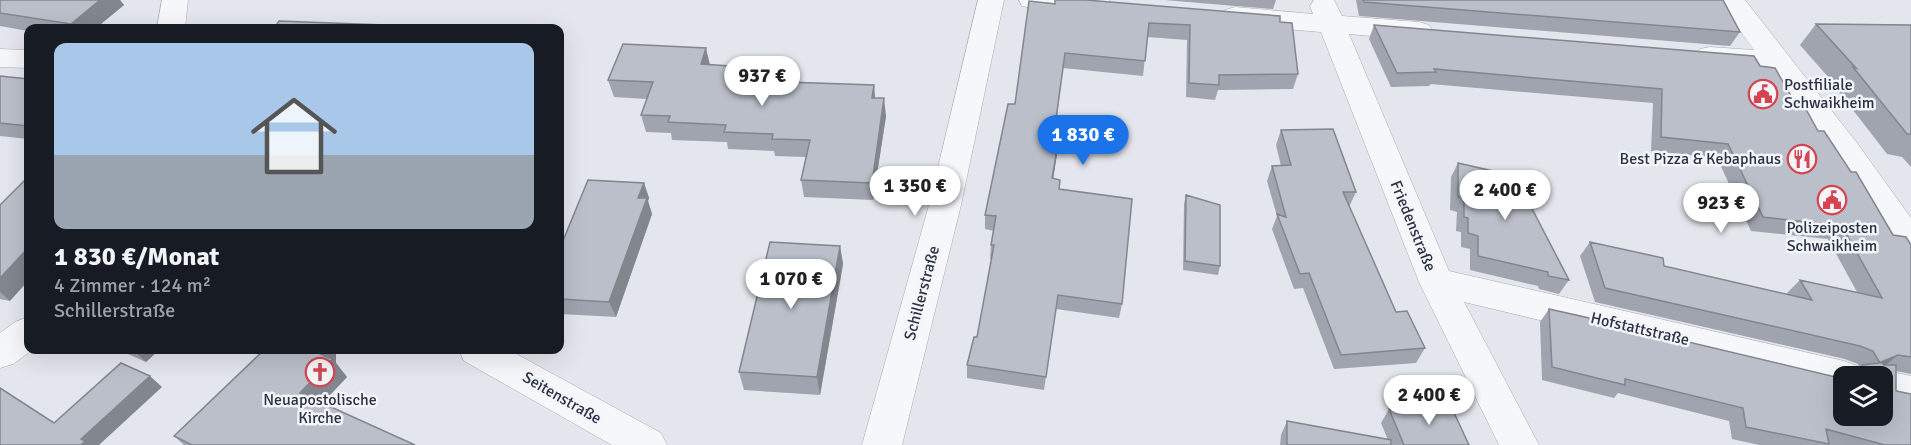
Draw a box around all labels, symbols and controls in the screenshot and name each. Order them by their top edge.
pin: 937 € [720,56,804,107]
text: 937 € [738,63,786,88]
place label: Postfiliale Schwaikheim [1784,75,1875,113]
public building icon: Postfiliale Schwaikheim [1747,78,1779,110]
icon: home [240,82,348,190]
pin: 1 830 € [1028,115,1138,166]
text: 1 830 € [1052,122,1114,147]
restaurant icon: Best Pizza & Kebaphaus [1786,143,1818,175]
place label: Best Pizza & Kebaphaus [1619,149,1781,169]
pin: 1 350 € [860,166,970,217]
pin: 2 400 € [1450,170,1560,221]
text: 1 350 € [884,173,946,198]
text: 2 400 € [1474,177,1536,202]
street label: Friedenstraße [1386,178,1440,274]
pin: 923 € [1679,183,1763,234]
public building icon: Polizeiposten Schwaikheim [1816,184,1848,216]
text: 923 € [1697,190,1745,215]
place label: Polizeiposten Schwaikheim [1786,218,1878,256]
text: 1 830 €/Monat [54,241,219,273]
street label: Schillerstraße [900,244,944,342]
pin: 1 070 € [736,259,846,310]
text: 1 070 € [760,266,822,291]
text: 4 Zimmer · 124 m² [54,273,211,298]
text: Schillerstraße [54,298,175,323]
street label: Hofstattstraße [1589,308,1691,350]
church icon: Neuapostolische Kirche [304,356,336,388]
map controls [1833,366,1893,426]
button: layers [1833,366,1893,426]
street label: Seitenstraße [519,367,605,429]
pin: 2 400 € [1374,375,1484,426]
text: 2 400 € [1398,382,1460,407]
place label: Neuapostolische Kirche [263,390,377,428]

